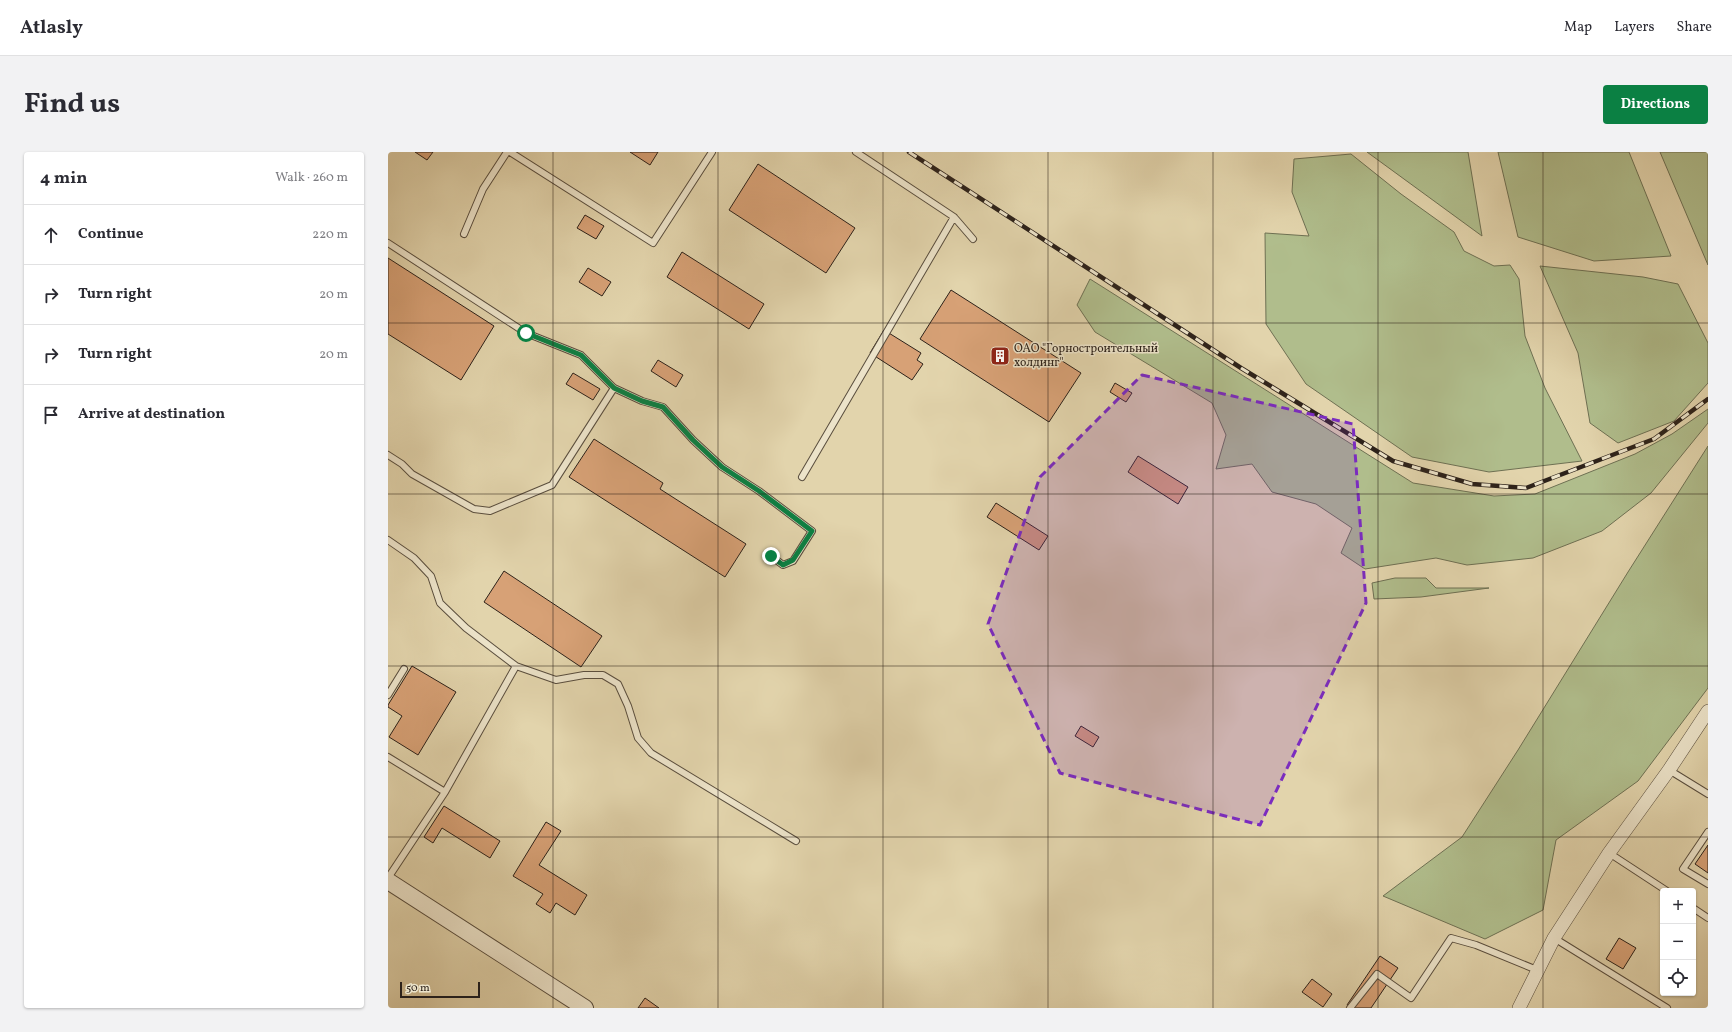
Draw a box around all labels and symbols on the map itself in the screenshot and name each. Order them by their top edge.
route start [517,324,535,342]
place label: ОАО "Горностроительный холдинг" [1014,341,1158,371]
building icon: ОАО "Горностроительный холдинг" [989,345,1011,367]
route end [762,547,780,565]
scale bar [400,980,480,999]

